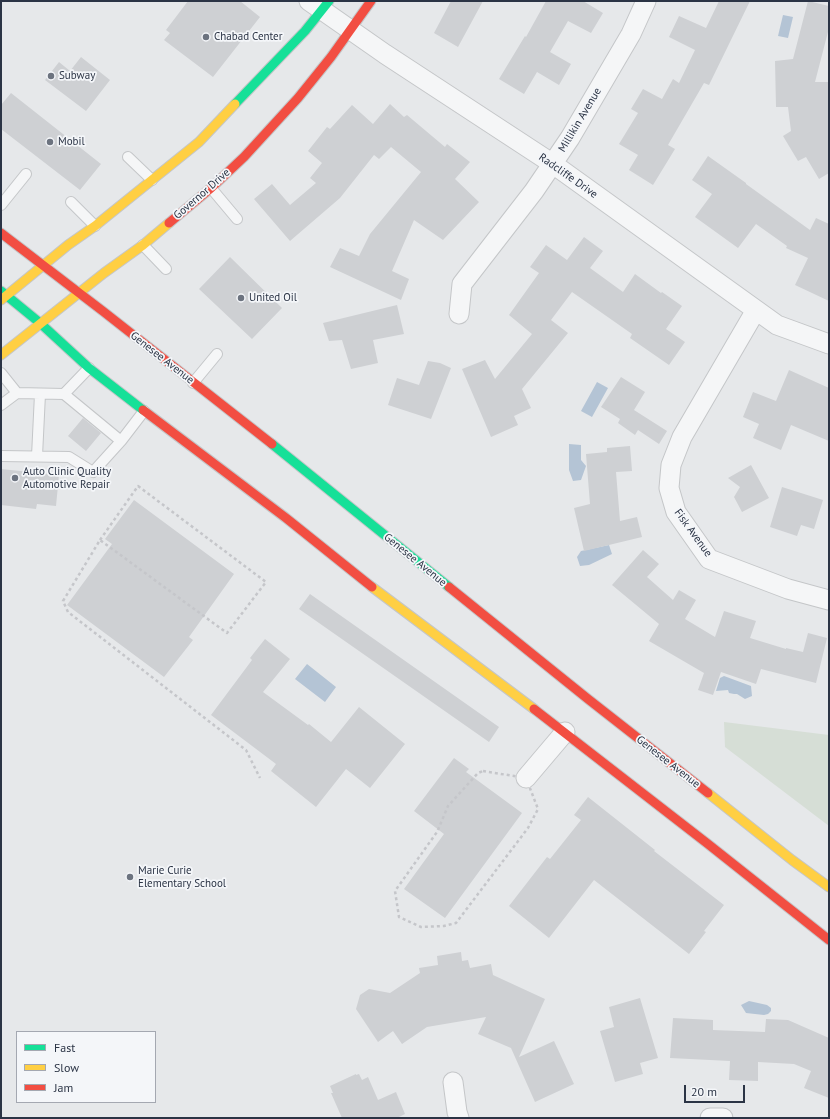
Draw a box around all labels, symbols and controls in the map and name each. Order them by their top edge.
place label: Chabad Center [214,30,282,44]
marker: Chabad Center [201,32,211,42]
place label: Subway [59,69,95,83]
marker: Subway [46,71,56,81]
street label: Millikin Avenue [556,86,604,154]
place label: Mobil [58,135,85,149]
marker: Mobil [45,137,55,147]
street label: Radcliffe Drive [536,151,600,201]
street label: Governor Drive [171,166,233,222]
place label: United Oil [249,291,297,305]
marker: United Oil [236,293,246,303]
street label: Genesee Avenue [128,329,196,387]
place label: Auto Clinic Quality Automotive Repair [23,465,111,491]
marker: Auto Clinic Quality Automotive Repair [10,473,20,483]
street label: Fisk Avenue [671,507,715,559]
street label: Genesee Avenue [381,531,449,589]
street label: Genesee Avenue [634,733,702,791]
place label: Marie Curie Elementary School [138,864,226,890]
marker: Marie Curie Elementary School [125,872,135,882]
legend [16,1031,156,1103]
text: Fast [54,1040,75,1055]
text: Slow [54,1060,79,1075]
scale bar [686,1077,747,1103]
text: Jam [54,1080,73,1095]
text: 20 m [691,1084,717,1099]

